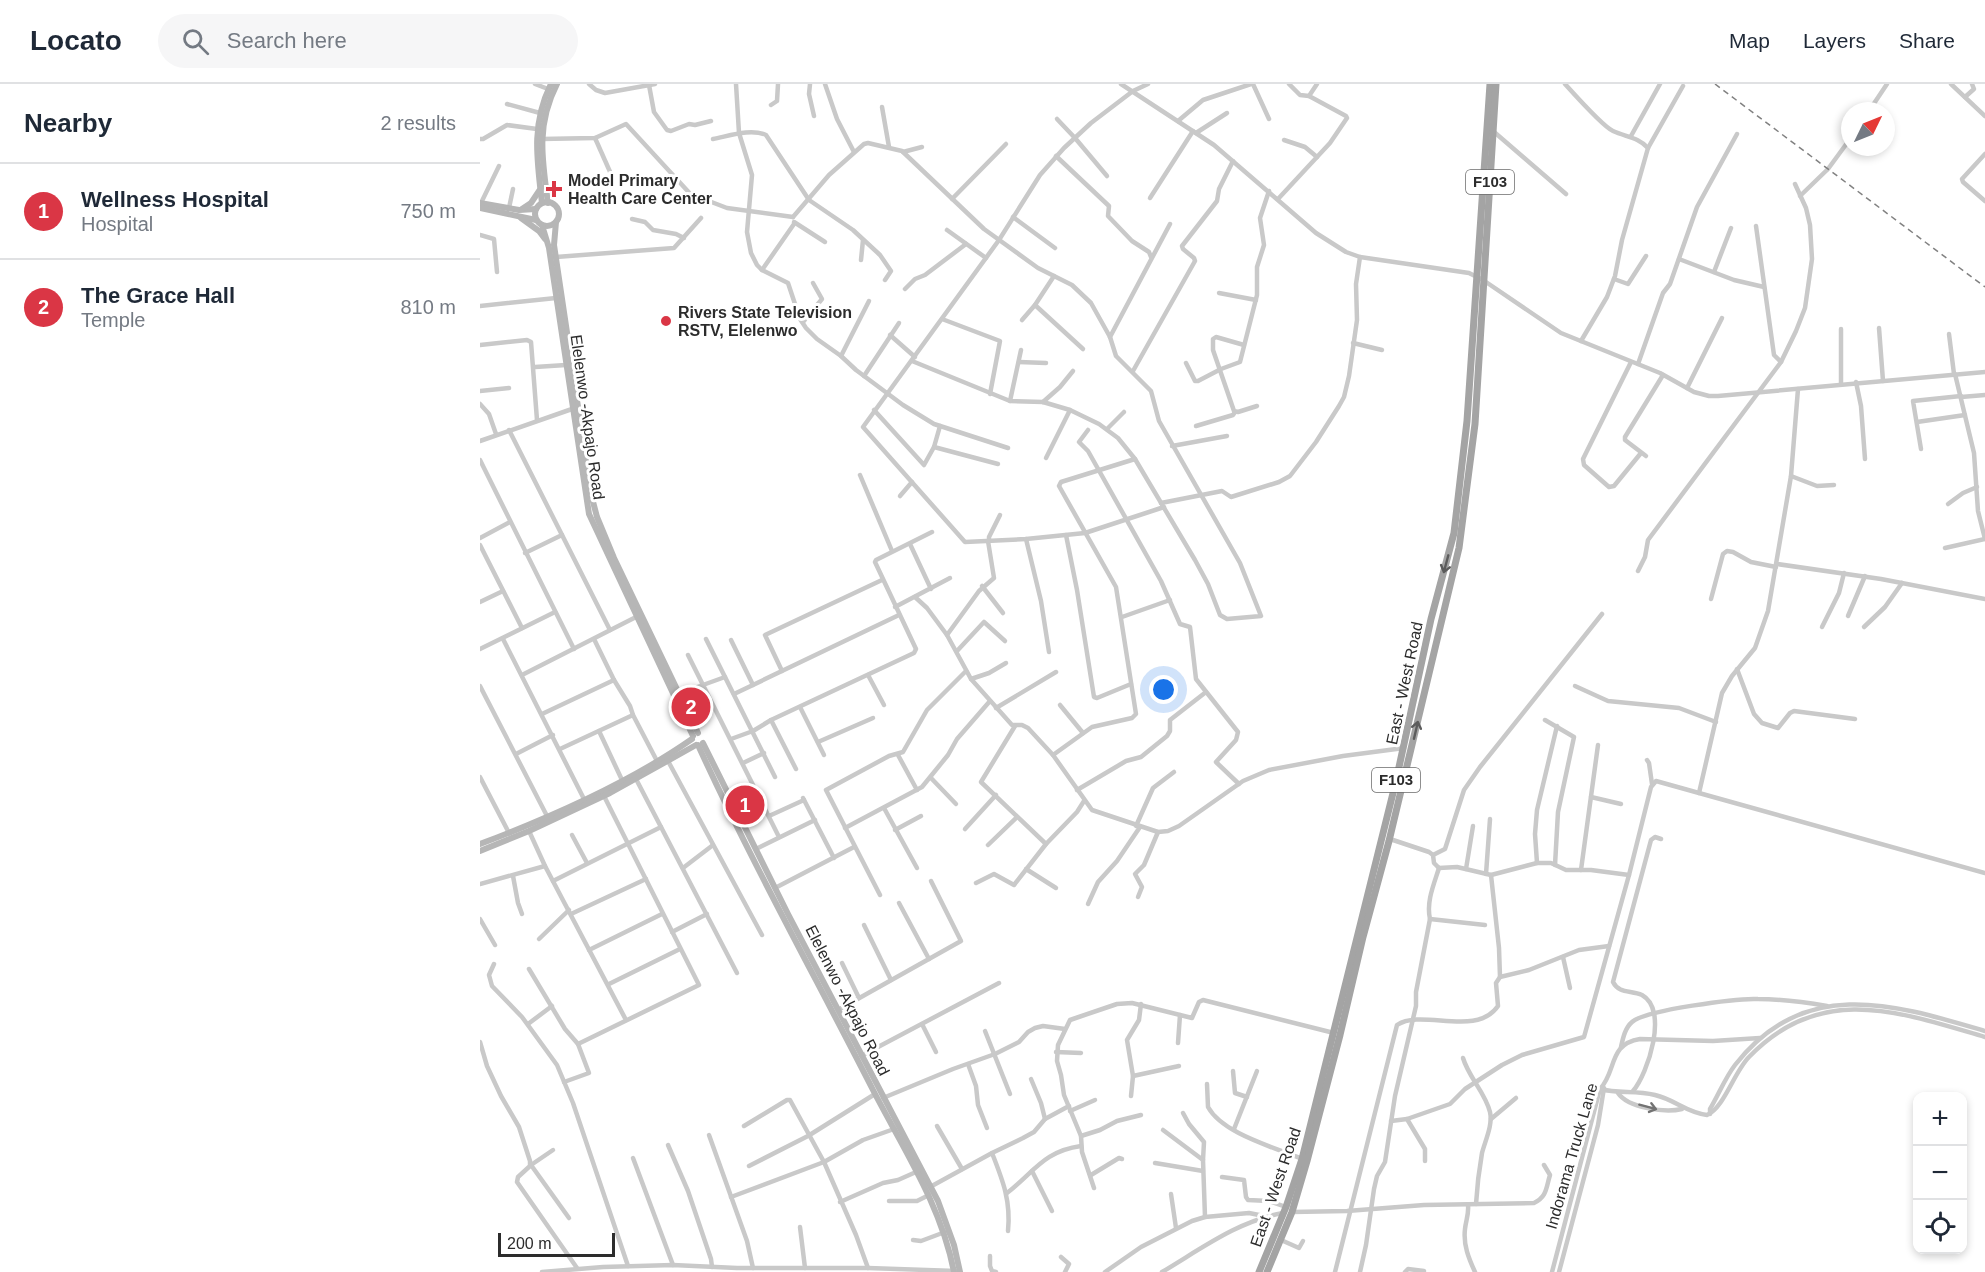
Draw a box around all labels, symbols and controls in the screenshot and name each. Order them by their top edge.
search box [158,14,578,68]
text: Locato [30,25,122,56]
icon: search [179,25,212,58]
text: Search here [227,28,347,53]
text: Map [1729,29,1770,52]
text: Layers [1803,29,1866,52]
text: Share [1899,29,1955,52]
north arrow [1841,102,1895,156]
text: Nearby [24,108,112,138]
text: 2 results [380,112,456,134]
road number: F103 [1466,170,1514,194]
place label: Model Primary Health Care Center [568,172,712,207]
marker: Model Primary Health Care Center [545,180,563,198]
text: Wellness Hospital [81,187,269,212]
text: 1 [38,200,49,222]
text: 750 m [400,200,456,222]
text: Hospital [81,213,153,235]
text: The Grace Hall [81,283,235,308]
text: 2 [38,296,49,318]
text: 810 m [400,296,456,318]
place label: Rivers State Television RSTV, Elelenwo [678,304,852,339]
text: Temple [81,309,145,331]
marker: Rivers State Television RSTV, Elelenwo [659,314,673,328]
street label: Elelenwo -Akpajo Road [568,334,607,501]
one-way arrow [1439,554,1451,573]
street label: East - West Road [1383,620,1426,746]
your location [1149,675,1178,704]
pin: 2 [672,684,710,730]
one-way arrow [1411,721,1422,741]
road number: F103 [1372,768,1420,792]
pin: 1 [726,782,764,828]
street label: Elelenwo -Akpajo Road [802,922,893,1078]
street label: Indorama Truck Lane [1542,1081,1601,1231]
map controls [1913,1092,1967,1254]
button: + [1913,1092,1967,1146]
one-way arrow [1638,1102,1657,1113]
street label: East - West Road [1247,1125,1304,1249]
button: − [1913,1146,1967,1200]
button: locate [1913,1200,1967,1254]
scale bar [498,1230,615,1258]
text: 200 m [507,1235,551,1252]

